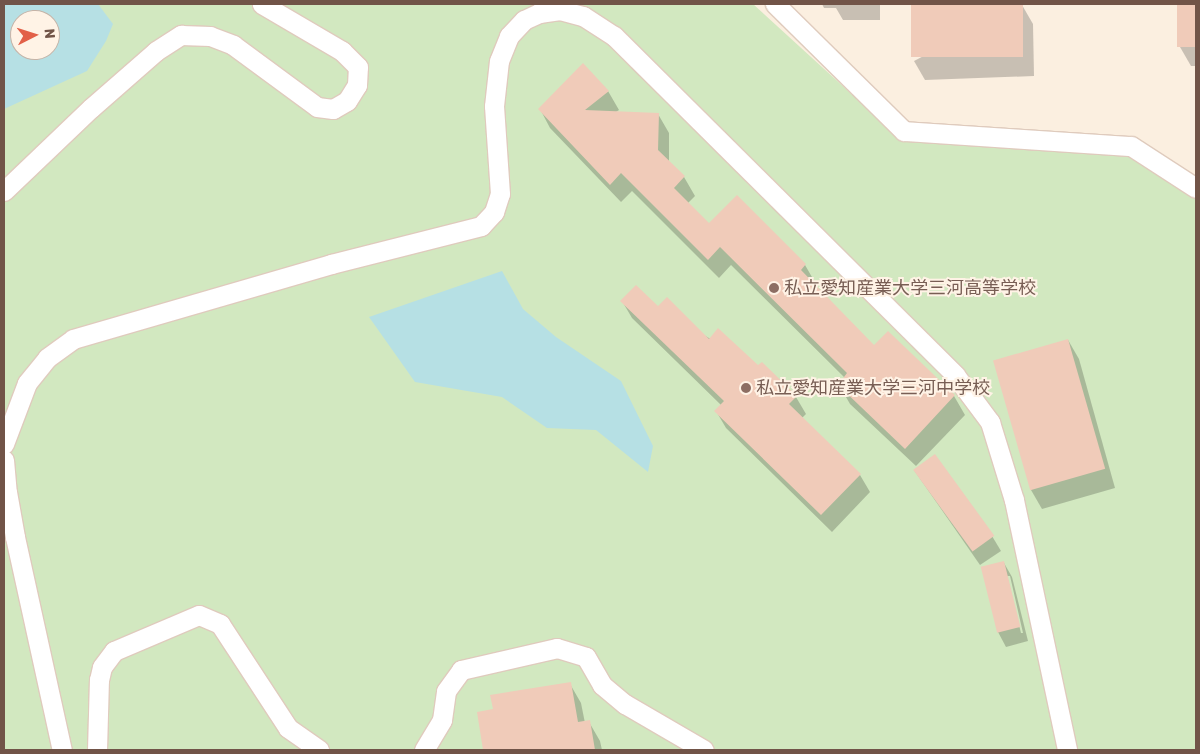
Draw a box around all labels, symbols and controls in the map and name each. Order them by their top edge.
north arrow [10,10,60,60]
text: N [41,28,58,39]
place label: 私立愛知産業大学三河高等学校 [784,277,1036,299]
marker: 私立愛知産業大学三河高等学校 [768,282,780,294]
place label: 私立愛知産業大学三河中学校 [756,377,990,399]
marker: 私立愛知産業大学三河中学校 [740,382,752,394]

